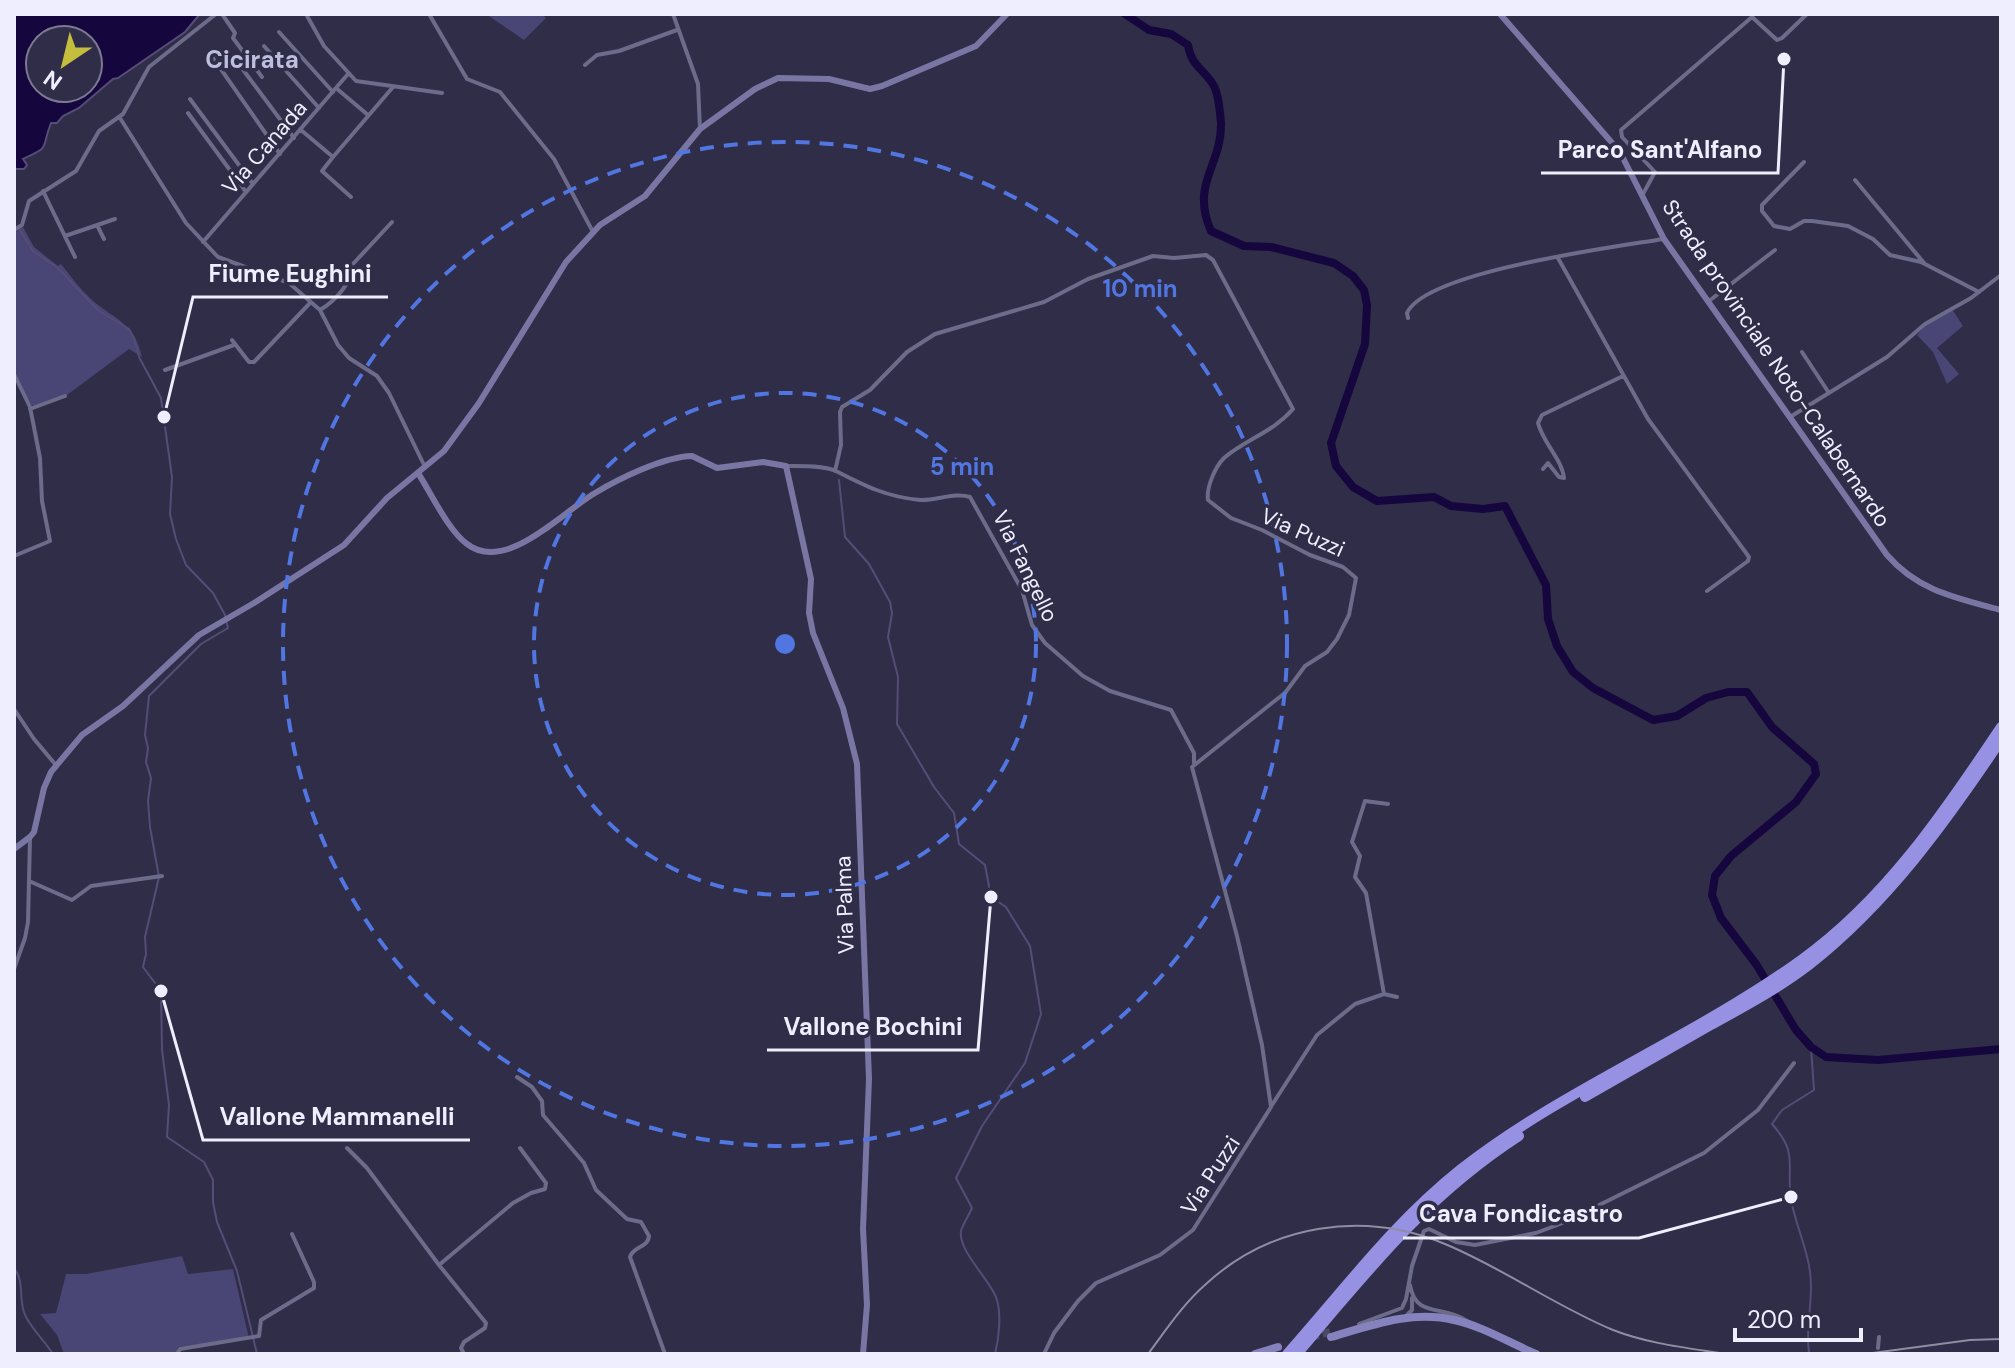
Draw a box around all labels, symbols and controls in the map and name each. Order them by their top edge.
north arrow [24,24,104,104]
district label: Cicirata [205,44,299,75]
text: N [38,63,68,96]
street label: Via Canada [215,94,313,201]
callout: Parco Sant'Alfano [1541,125,1778,173]
text: Parco Sant'Alfano [1558,134,1762,165]
street label: Strada provinciale Noto-Calabernardo [1656,194,1897,533]
callout: Fiume Eughini [193,249,388,297]
text: Fiume Eughini [208,258,372,289]
text: 10 min [1102,273,1178,304]
text: 5 min [930,451,994,482]
street label: Via Puzzi [1256,501,1349,564]
street label: Via Fangello [986,506,1065,627]
centre of rings [771,630,799,658]
street label: Via Palma [828,855,861,955]
callout: Vallone Bochini [767,1002,978,1050]
text: Vallone Bochini [783,1011,963,1042]
callout: Vallone Mammanelli [203,1092,470,1140]
text: Vallone Mammanelli [219,1101,455,1132]
street label: Via Puzzi [1174,1130,1247,1220]
callout: Cava Fondicastro [1403,1190,1639,1238]
text: Cava Fondicastro [1419,1198,1623,1229]
scale bar [1735,1292,1861,1342]
text: 200 m [1747,1304,1821,1335]

